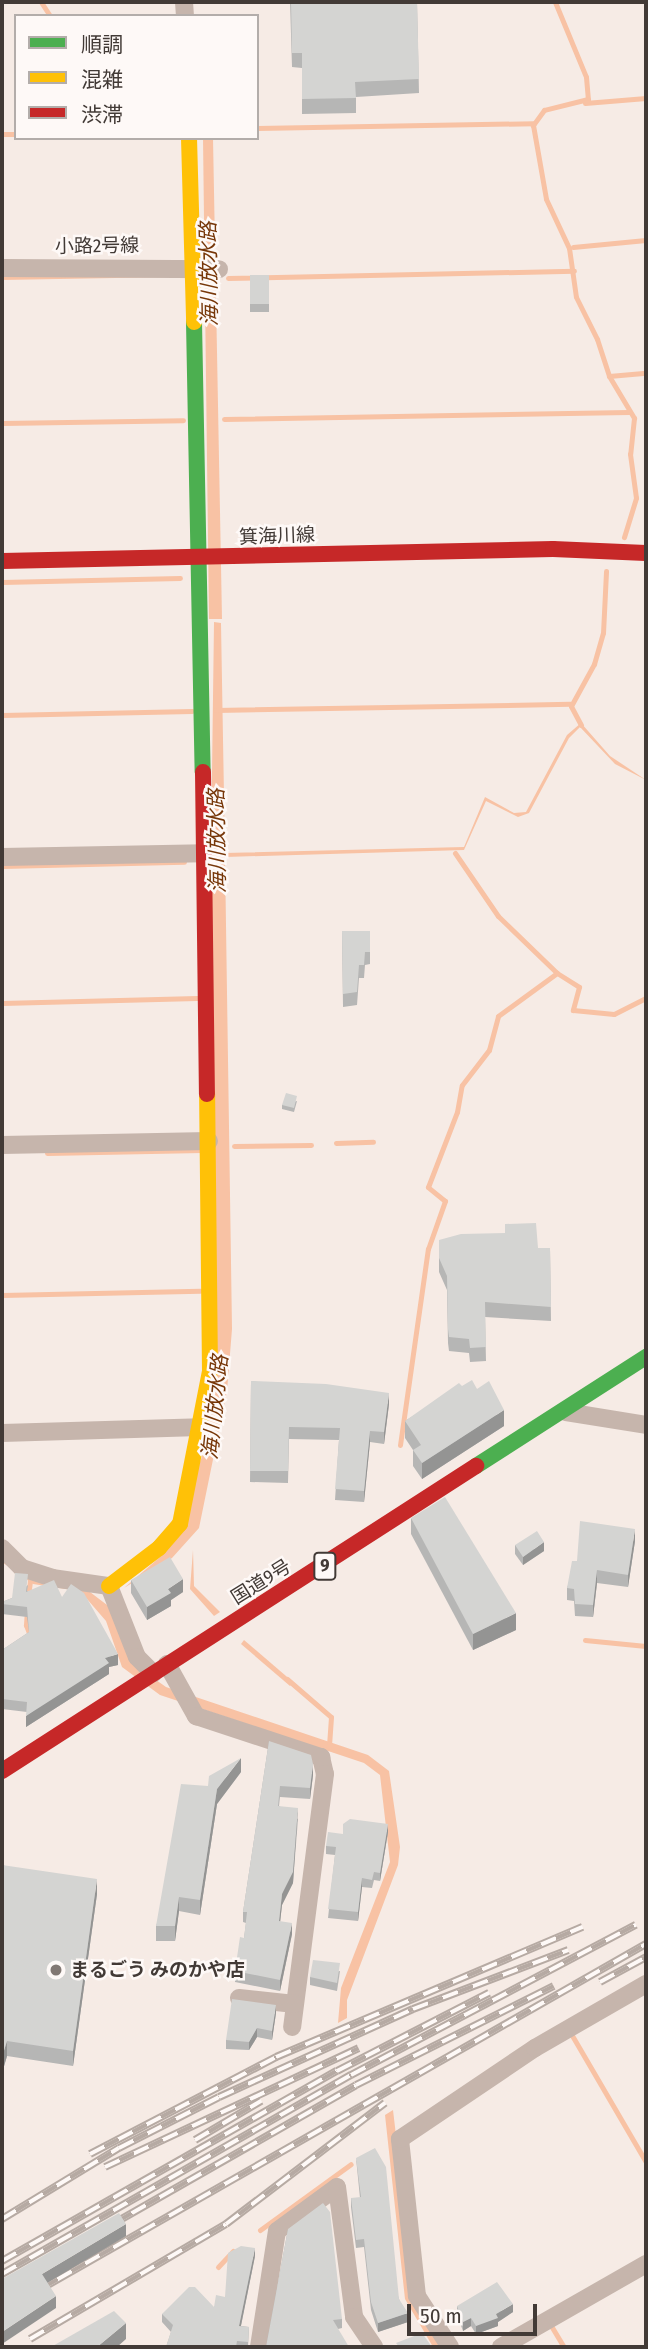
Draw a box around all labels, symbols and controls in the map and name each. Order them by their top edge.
legend [14,14,259,140]
text: 順調 [81,32,123,58]
text: 混雑 [81,67,123,93]
text: 渋滞 [81,102,123,128]
water label: 海川放水路 [195,221,223,327]
street label: 小路2号線 [55,234,139,258]
street label: 箕海川線 [239,523,315,549]
water label: 海川放水路 [203,788,231,894]
water label: 海川放水路 [197,1353,233,1461]
road number: 9 [313,1552,337,1581]
street label: 国道9号 [227,1555,295,1609]
place label: まるごう みのかや店 [70,1959,245,1981]
marker: まるごう みのかや店 [48,1962,64,1978]
scale bar [410,2290,540,2334]
text: 50 m [420,2303,462,2329]

